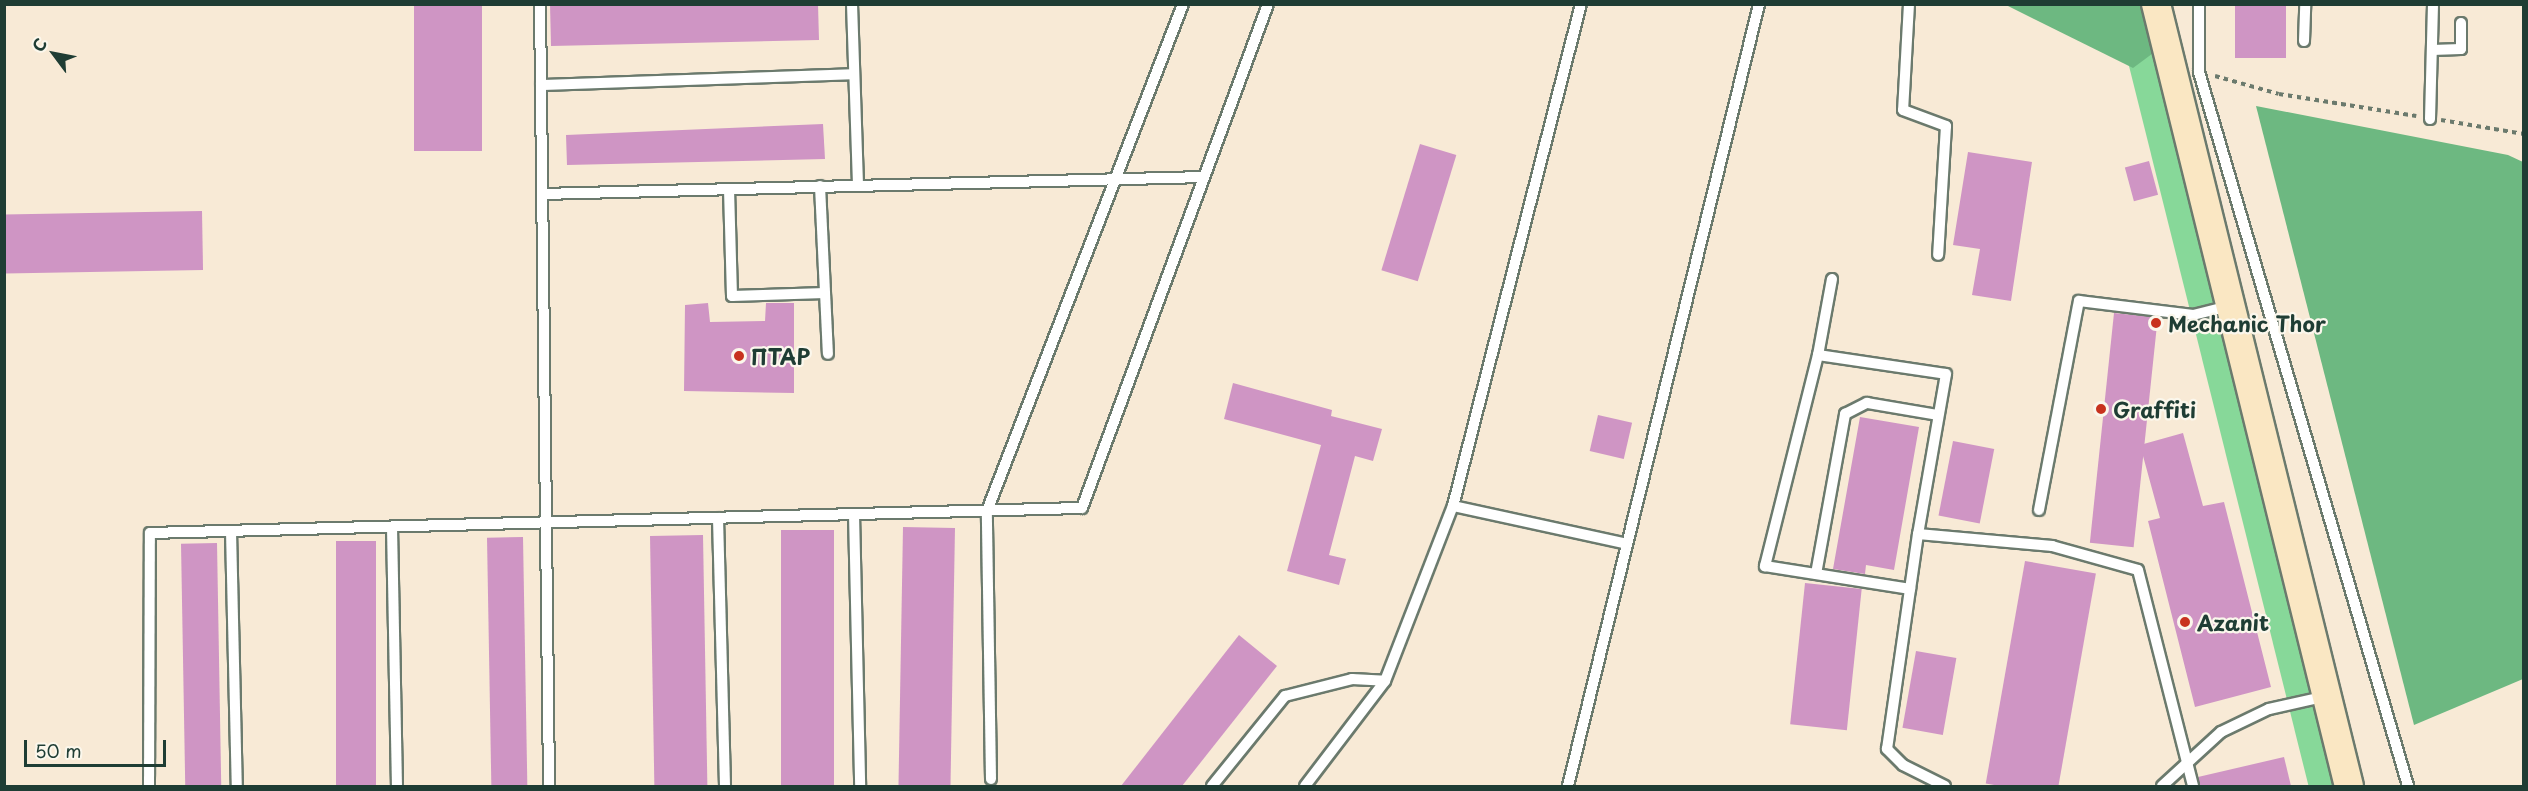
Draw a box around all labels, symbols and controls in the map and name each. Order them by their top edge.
north arrow [24,24,84,84]
text: С [25,33,52,56]
place label: Mechanic Thor [2168,310,2326,336]
marker: Mechanic Thor [2149,316,2163,330]
place label: ПТАР [751,343,810,369]
marker: ПТАР [732,349,746,363]
place label: Graffiti [2113,396,2196,422]
marker: Graffiti [2094,402,2108,416]
place label: Azanit [2197,609,2269,635]
marker: Azanit [2178,615,2192,629]
scale bar [27,728,170,766]
text: 50 m [35,737,82,764]

